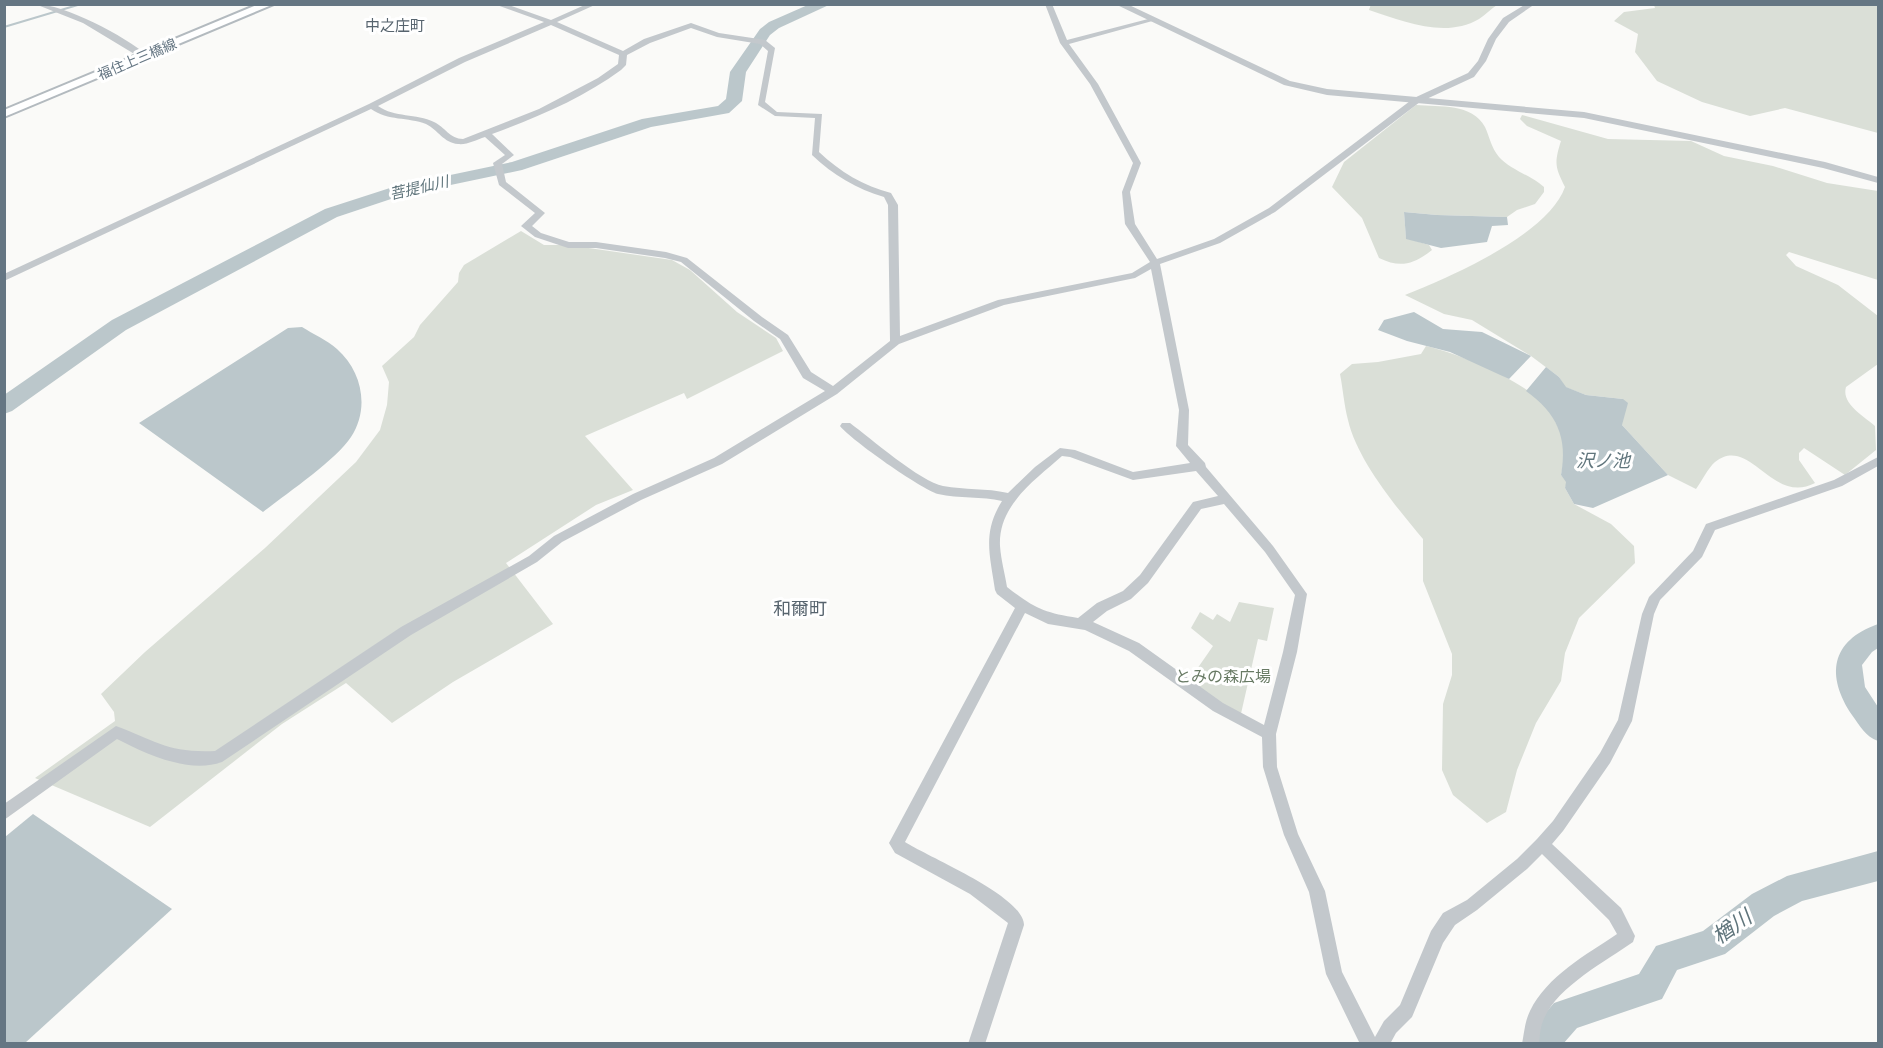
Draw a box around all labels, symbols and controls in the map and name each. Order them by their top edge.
district label: 中之庄町 [365,17,425,35]
street label: 福住上三橋線 [95,35,179,84]
water label: 菩提仙川 [388,172,452,204]
water label: 沢ノ池 [1576,450,1632,472]
district label: 和爾町 [773,598,827,620]
park label: とみの森広場 [1175,667,1271,687]
water label: 楢川 [1707,903,1758,950]

